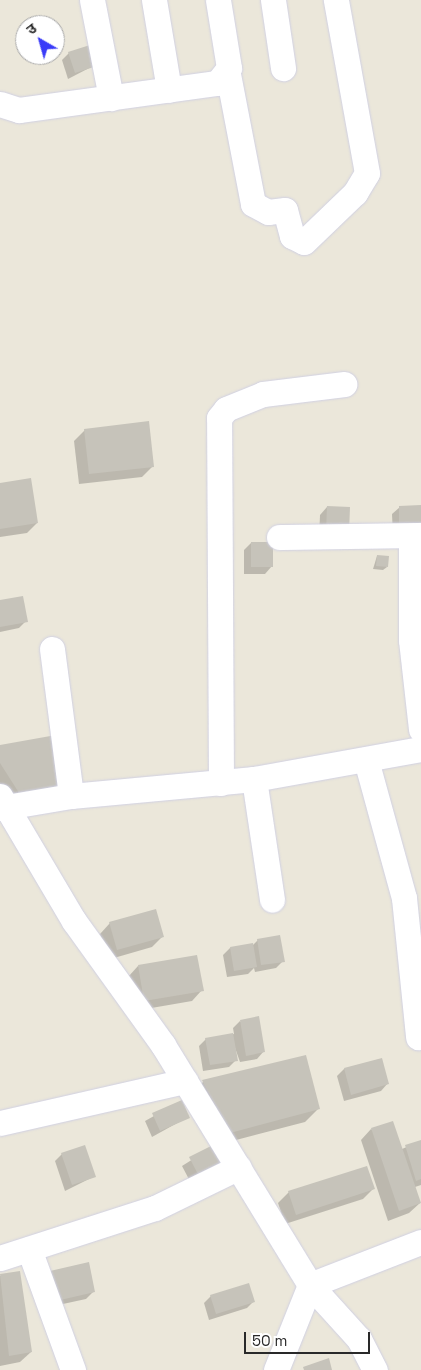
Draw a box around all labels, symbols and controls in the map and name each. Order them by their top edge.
north arrow [15,15,65,65]
text: उ [23,19,40,39]
scale bar [246,1322,372,1354]
text: 50 m [252,1331,287,1350]

